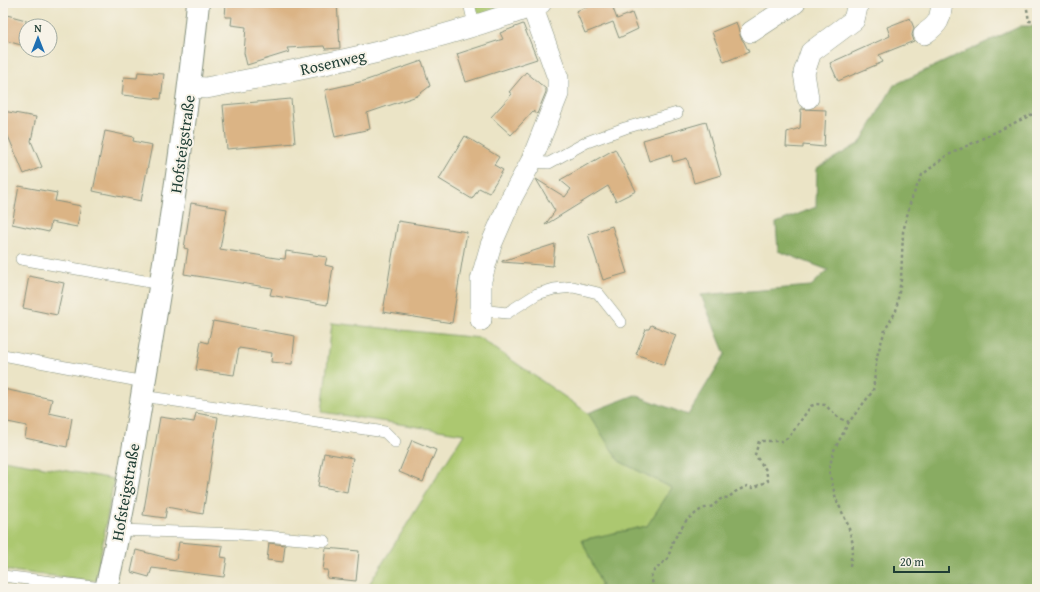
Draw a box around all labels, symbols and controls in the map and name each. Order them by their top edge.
north arrow [18,18,58,58]
text: N [34,20,42,36]
street label: Rosenweg [298,43,368,81]
street label: Hofsteigstraße [163,93,201,195]
street label: Hofsteigstraße [105,441,145,543]
scale bar [894,548,949,574]
text: 20 m [900,553,924,570]

